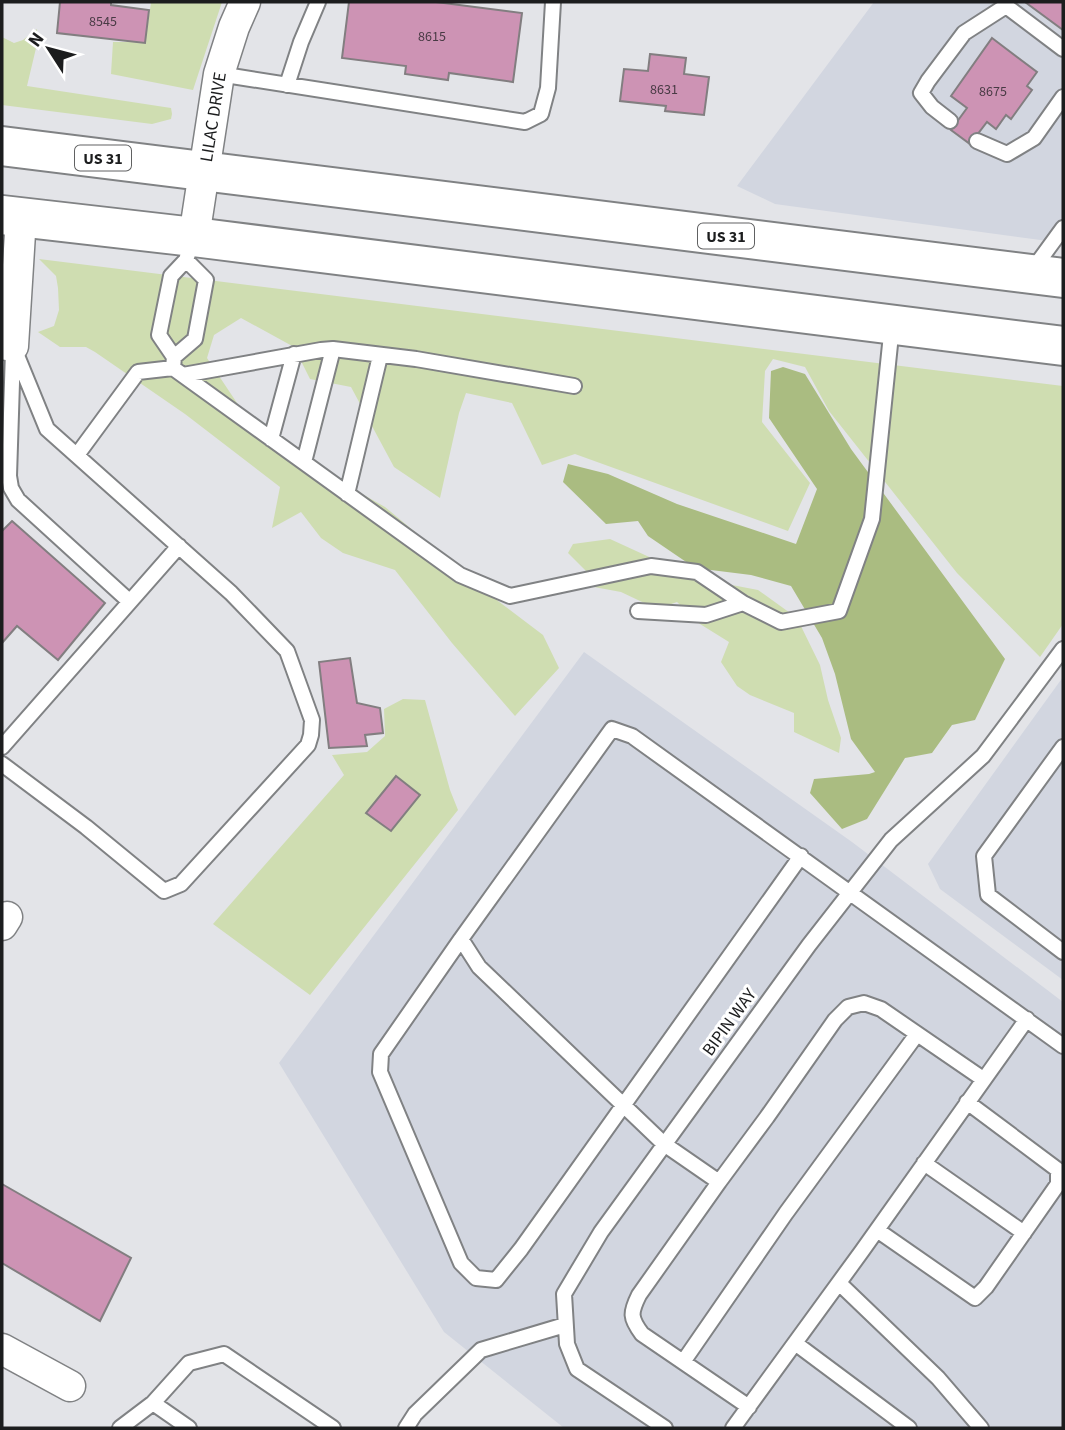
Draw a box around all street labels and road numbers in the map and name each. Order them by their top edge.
street label: LILAC DRIVE [194,70,233,164]
road number: US 31 [75,146,131,170]
road number: US 31 [698,224,754,248]
street label: BIPIN WAY [696,983,763,1061]

